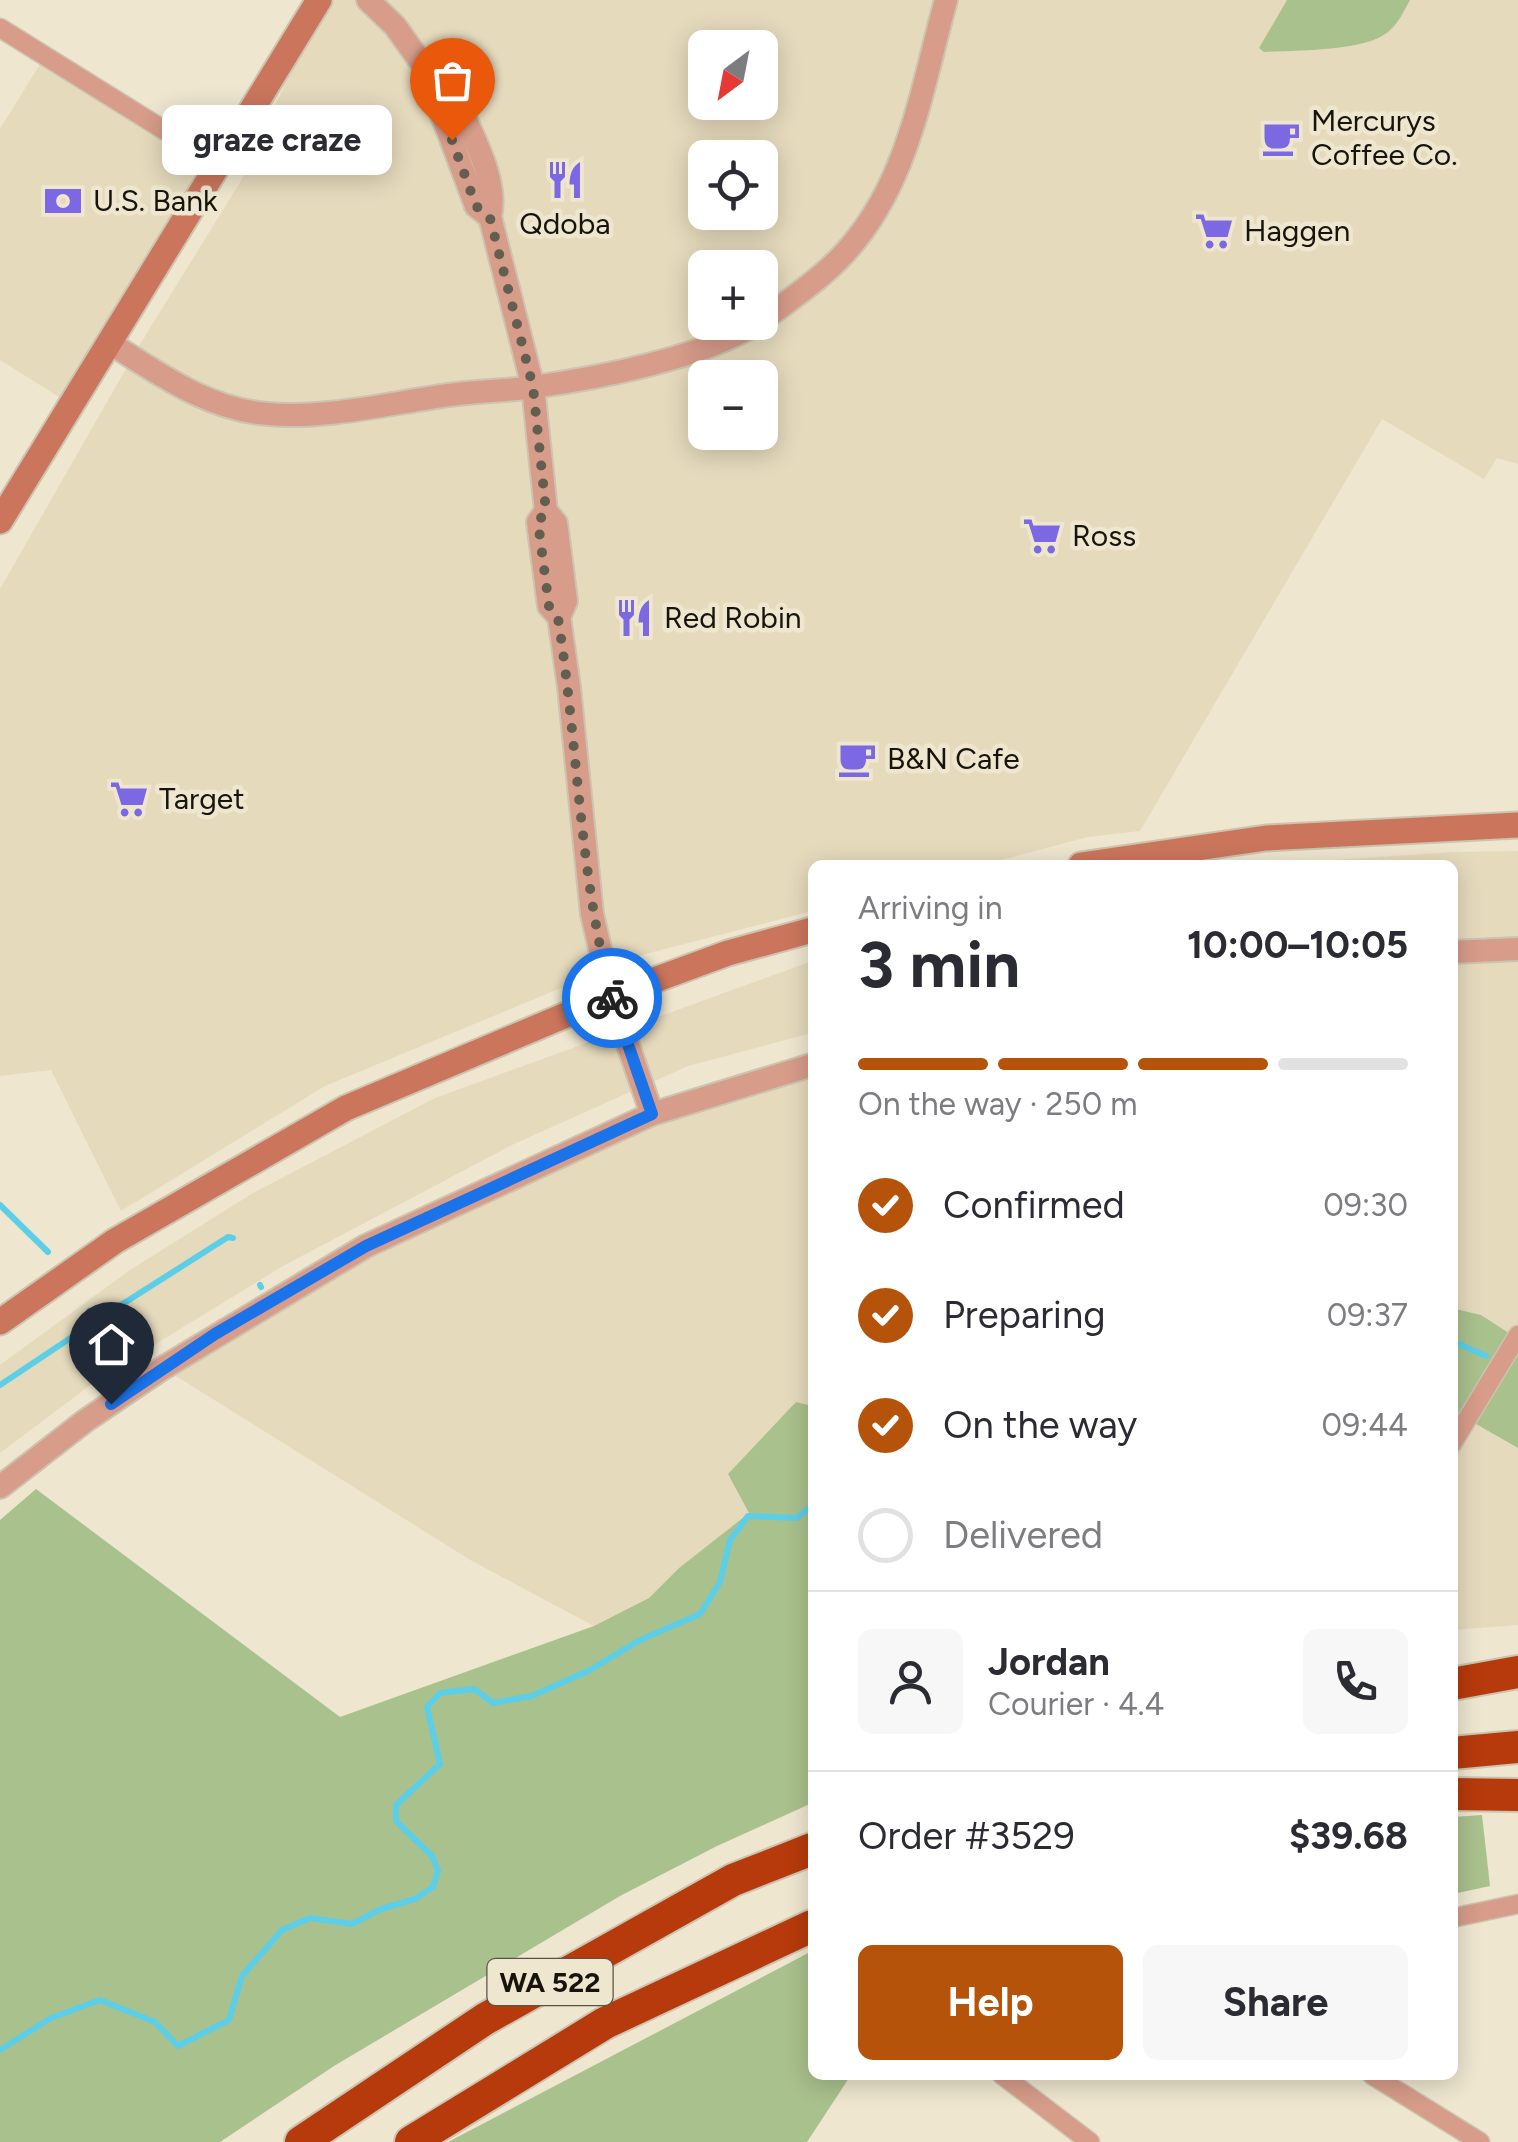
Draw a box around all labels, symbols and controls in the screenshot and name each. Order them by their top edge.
north arrow [688,30,778,120]
map controls [688,30,778,450]
pin [410,38,495,141]
icon: bag [425,53,480,108]
place label: Mercurys Coffee Co. [1311,102,1458,173]
callout: graze craze [162,105,392,175]
cafe icon: Mercurys Coffee Co. [1260,117,1302,159]
text: graze craze [193,121,361,159]
button: locate [688,140,778,230]
restaurant icon: Qdoba [544,159,586,201]
bank icon: U.S. Bank [42,180,84,222]
place label: U.S. Bank [93,182,218,219]
place label: Qdoba [519,205,611,242]
supermarket icon: Haggen [1193,210,1235,252]
place label: Haggen [1244,212,1350,249]
button: + [688,250,778,340]
button: − [688,360,778,450]
supermarket icon: Ross [1021,515,1063,557]
place label: Ross [1072,517,1136,554]
restaurant icon: Red Robin [613,597,655,639]
place label: Red Robin [664,599,802,636]
cafe icon: B&N Cafe [836,738,878,780]
place label: B&N Cafe [887,740,1020,777]
supermarket icon: Target [108,778,150,820]
place label: Target [159,780,244,817]
text: Arriving in [858,889,1003,927]
text: 10:00–10:05 [1187,922,1408,968]
text: 3 min [858,925,1020,1003]
courier [562,948,662,1048]
icon: bike [585,971,640,1026]
text: On the way · 250 m [858,1085,1137,1123]
icon: check [858,1178,913,1233]
text: Confirmed [943,1182,1125,1228]
text: 09:30 [1323,1186,1408,1224]
icon: check [858,1288,913,1343]
text: Preparing [943,1292,1105,1338]
text: 09:37 [1327,1296,1408,1334]
pin [69,1302,154,1405]
icon: home [84,1317,139,1372]
icon: check [858,1398,913,1453]
text: On the way [943,1402,1137,1448]
text: 09:44 [1322,1406,1408,1444]
text: Delivered [943,1512,1103,1558]
button: person [858,1629,963,1734]
button: phone [1303,1629,1408,1734]
text: Jordan [988,1639,1110,1685]
text: Courier · 4.4 [988,1685,1164,1723]
text: Order #3529 [858,1813,1075,1859]
text: $39.68 [1289,1813,1408,1859]
button: Help [858,1945,1123,2060]
button: Share [1143,1945,1408,2060]
road number: WA 522 [488,1959,612,2005]

